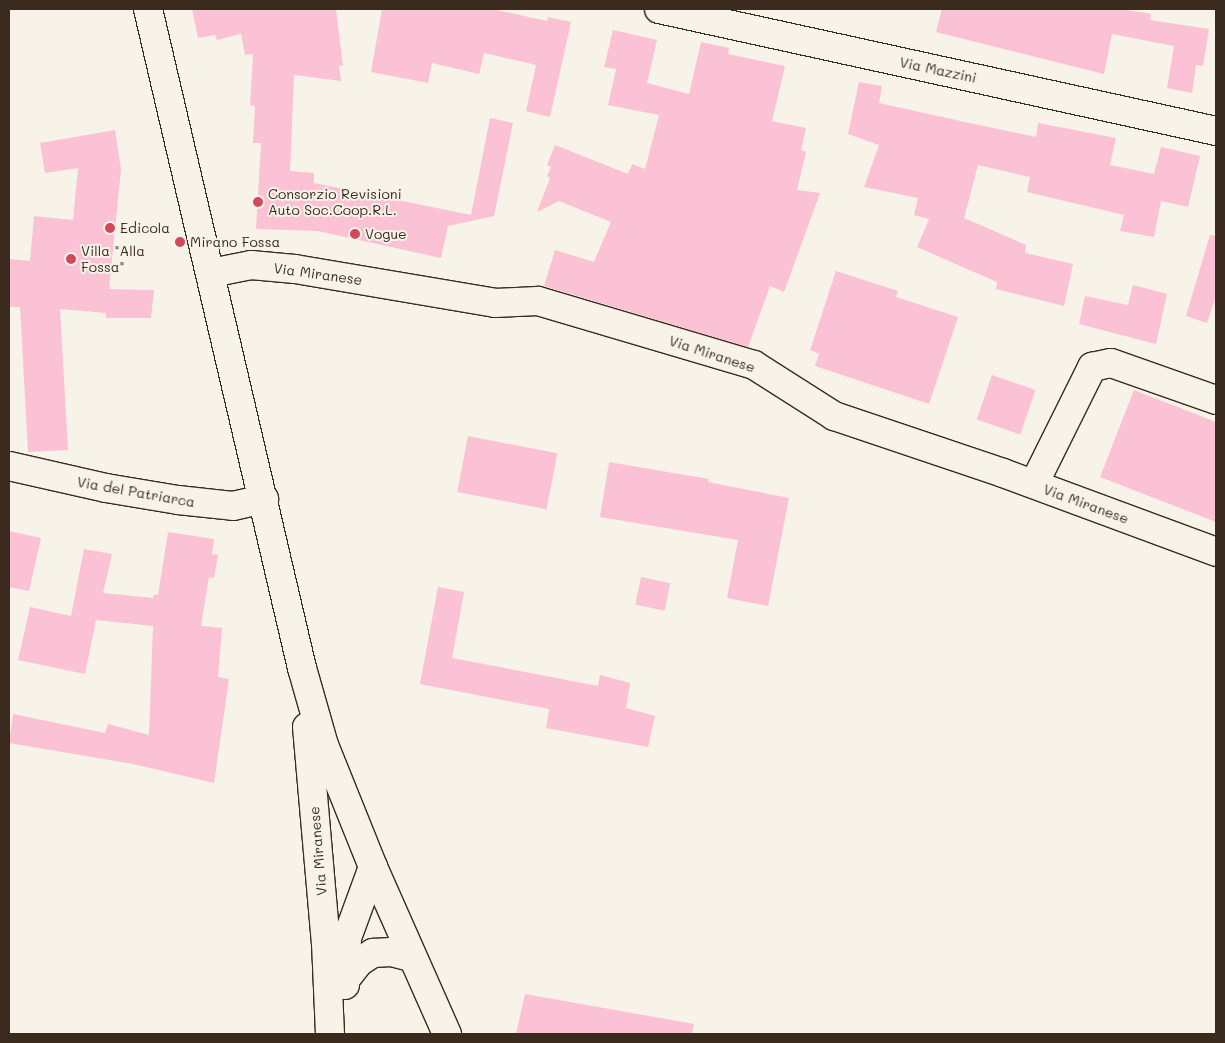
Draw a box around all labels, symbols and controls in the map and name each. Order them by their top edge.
street label: Via Mazzini [898,54,978,86]
place label: Consorzio Revisioni Auto Soc.Coop.R.L. [268,186,402,218]
marker: Consorzio Revisioni Auto Soc.Coop.R.L. [252,196,264,208]
place label: Edicola [120,220,170,236]
marker: Edicola [104,222,116,234]
place label: Vogue [365,226,407,242]
marker: Vogue [349,228,361,240]
place label: Mirano Fossa [190,234,280,250]
marker: Mirano Fossa [174,236,186,248]
place label: Villa "Alla Fossa" [81,243,145,276]
marker: Villa "Alla Fossa" [65,253,77,265]
street label: Via Miranese [272,259,364,289]
street label: Via Miranese [667,332,757,376]
street label: Via del Patriarca [76,473,196,511]
street label: Via Miranese [1041,481,1131,527]
street label: Via Miranese [306,806,330,896]

